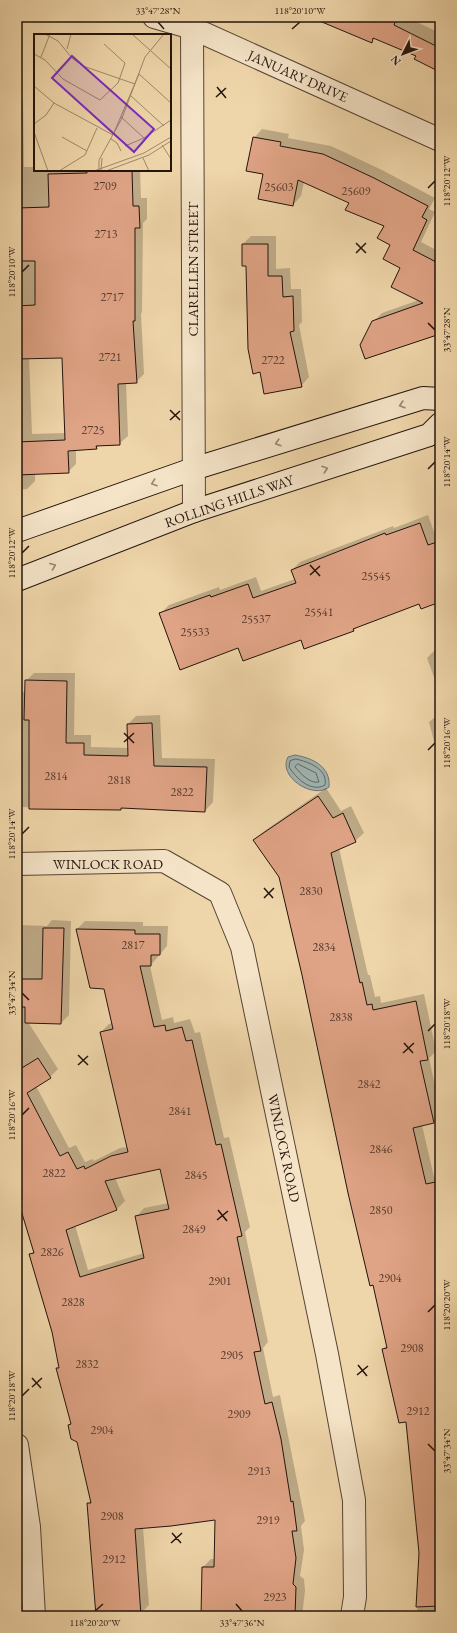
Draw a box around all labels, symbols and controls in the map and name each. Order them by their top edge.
text: 33°47'28"N [136,4,181,17]
text: 118°20'10"W [275,4,326,17]
inset map [34,34,171,171]
north arrow [383,34,423,74]
street label: JANUARY DRIVE [244,45,351,106]
text: N [387,53,404,69]
text: 118°20'12"W [440,155,453,206]
house number: 2709 [93,178,117,194]
house number: 25603 [265,179,294,195]
house number: 25609 [342,183,371,199]
street label: CLARELLEN STREET [184,201,202,336]
house number: 2713 [94,226,118,242]
text: 118°20'10"W [5,246,18,297]
house number: 2717 [100,289,124,305]
text: 33°47'28"N [440,307,453,352]
house number: 2721 [98,349,122,365]
house number: 2722 [261,352,285,368]
one-way arrow [399,400,406,409]
house number: 2725 [81,422,105,438]
text: 118°20'14"W [440,436,453,487]
one-way arrow [274,438,281,447]
one-way arrow [321,465,328,473]
street label: ROLLING HILLS WAY [162,470,297,532]
one-way arrow [151,478,158,486]
text: 118°20'12"W [5,527,18,578]
one-way arrow [50,562,57,570]
house number: 25545 [362,568,391,584]
house number: 25541 [305,604,334,620]
house number: 25537 [242,611,271,627]
house number: 25533 [181,624,210,640]
text: 118°20'16"W [440,717,453,768]
house number: 2814 [44,768,68,784]
house number: 2818 [107,772,131,788]
house number: 2822 [170,784,194,800]
text: 118°20'14"W [5,808,18,859]
street label: WINLOCK ROAD [53,855,164,873]
house number: 2830 [299,883,323,899]
house number: 2817 [121,937,145,953]
house number: 2834 [312,939,336,955]
text: 33°47'34"N [5,970,18,1015]
text: 118°20'18"W [440,998,453,1049]
house number: 2838 [329,1009,353,1025]
house number: 2842 [357,1076,381,1092]
text: 118°20'16"W [5,1089,18,1140]
street label: WINLOCK ROAD [264,1092,304,1204]
house number: 2841 [168,1103,192,1119]
house number: 2846 [369,1141,393,1157]
house number: 2822 [42,1165,66,1181]
house number: 2845 [184,1167,208,1183]
house number: 2850 [369,1202,393,1218]
house number: 2849 [182,1221,206,1237]
house number: 2826 [40,1244,64,1260]
house number: 2904 [378,1270,402,1286]
house number: 2901 [208,1273,232,1289]
text: 118°20'20"W [440,1279,453,1330]
house number: 2828 [61,1294,85,1310]
house number: 2908 [400,1340,424,1356]
house number: 2905 [220,1347,244,1363]
house number: 2832 [75,1356,99,1372]
text: 118°20'18"W [5,1370,18,1421]
house number: 2912 [406,1403,430,1419]
house number: 2909 [227,1406,251,1422]
house number: 2904 [90,1422,114,1438]
text: 33°47'34"N [440,1428,453,1473]
house number: 2913 [247,1463,271,1479]
house number: 2908 [100,1508,124,1524]
house number: 2919 [256,1512,280,1528]
house number: 2912 [102,1551,126,1567]
house number: 2923 [263,1589,287,1605]
text: 118°20'20"W [70,1616,121,1629]
text: 33°47'36"N [220,1616,265,1629]

